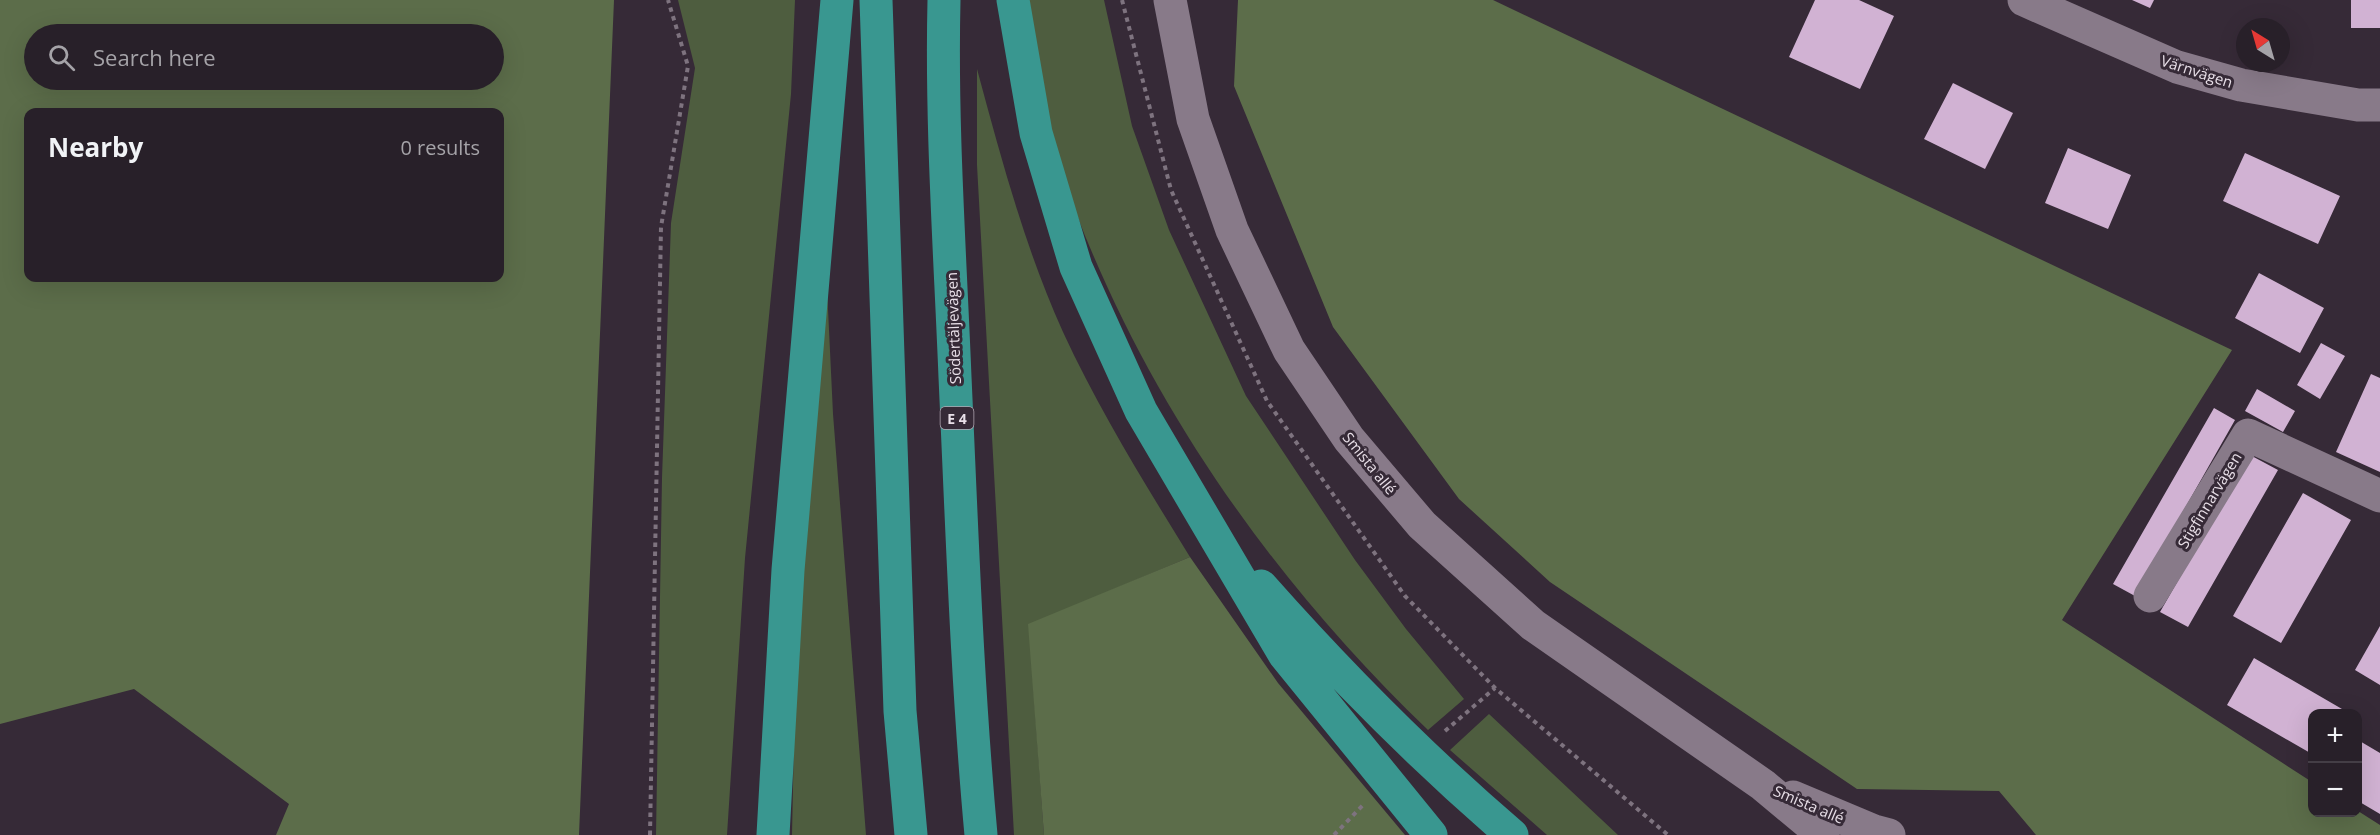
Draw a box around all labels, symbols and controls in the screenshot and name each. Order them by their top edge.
north arrow [2236,18,2290,72]
search box [24,24,504,90]
icon: search [45,41,78,74]
text: Search here [93,42,216,72]
street label: Värnvägen [2159,50,2235,92]
text: Nearby [48,129,143,165]
text: 0 results [400,134,480,161]
street label: Södertäljevägen [941,272,965,384]
road number: E 4 [940,407,974,429]
street label: Smista allé [1339,428,1401,498]
street label: Stigfinnarvägen [2172,448,2246,552]
map controls [2308,709,2362,817]
button: + [2308,709,2362,763]
button: − [2308,763,2362,817]
street label: Smista allé [1771,780,1847,828]

